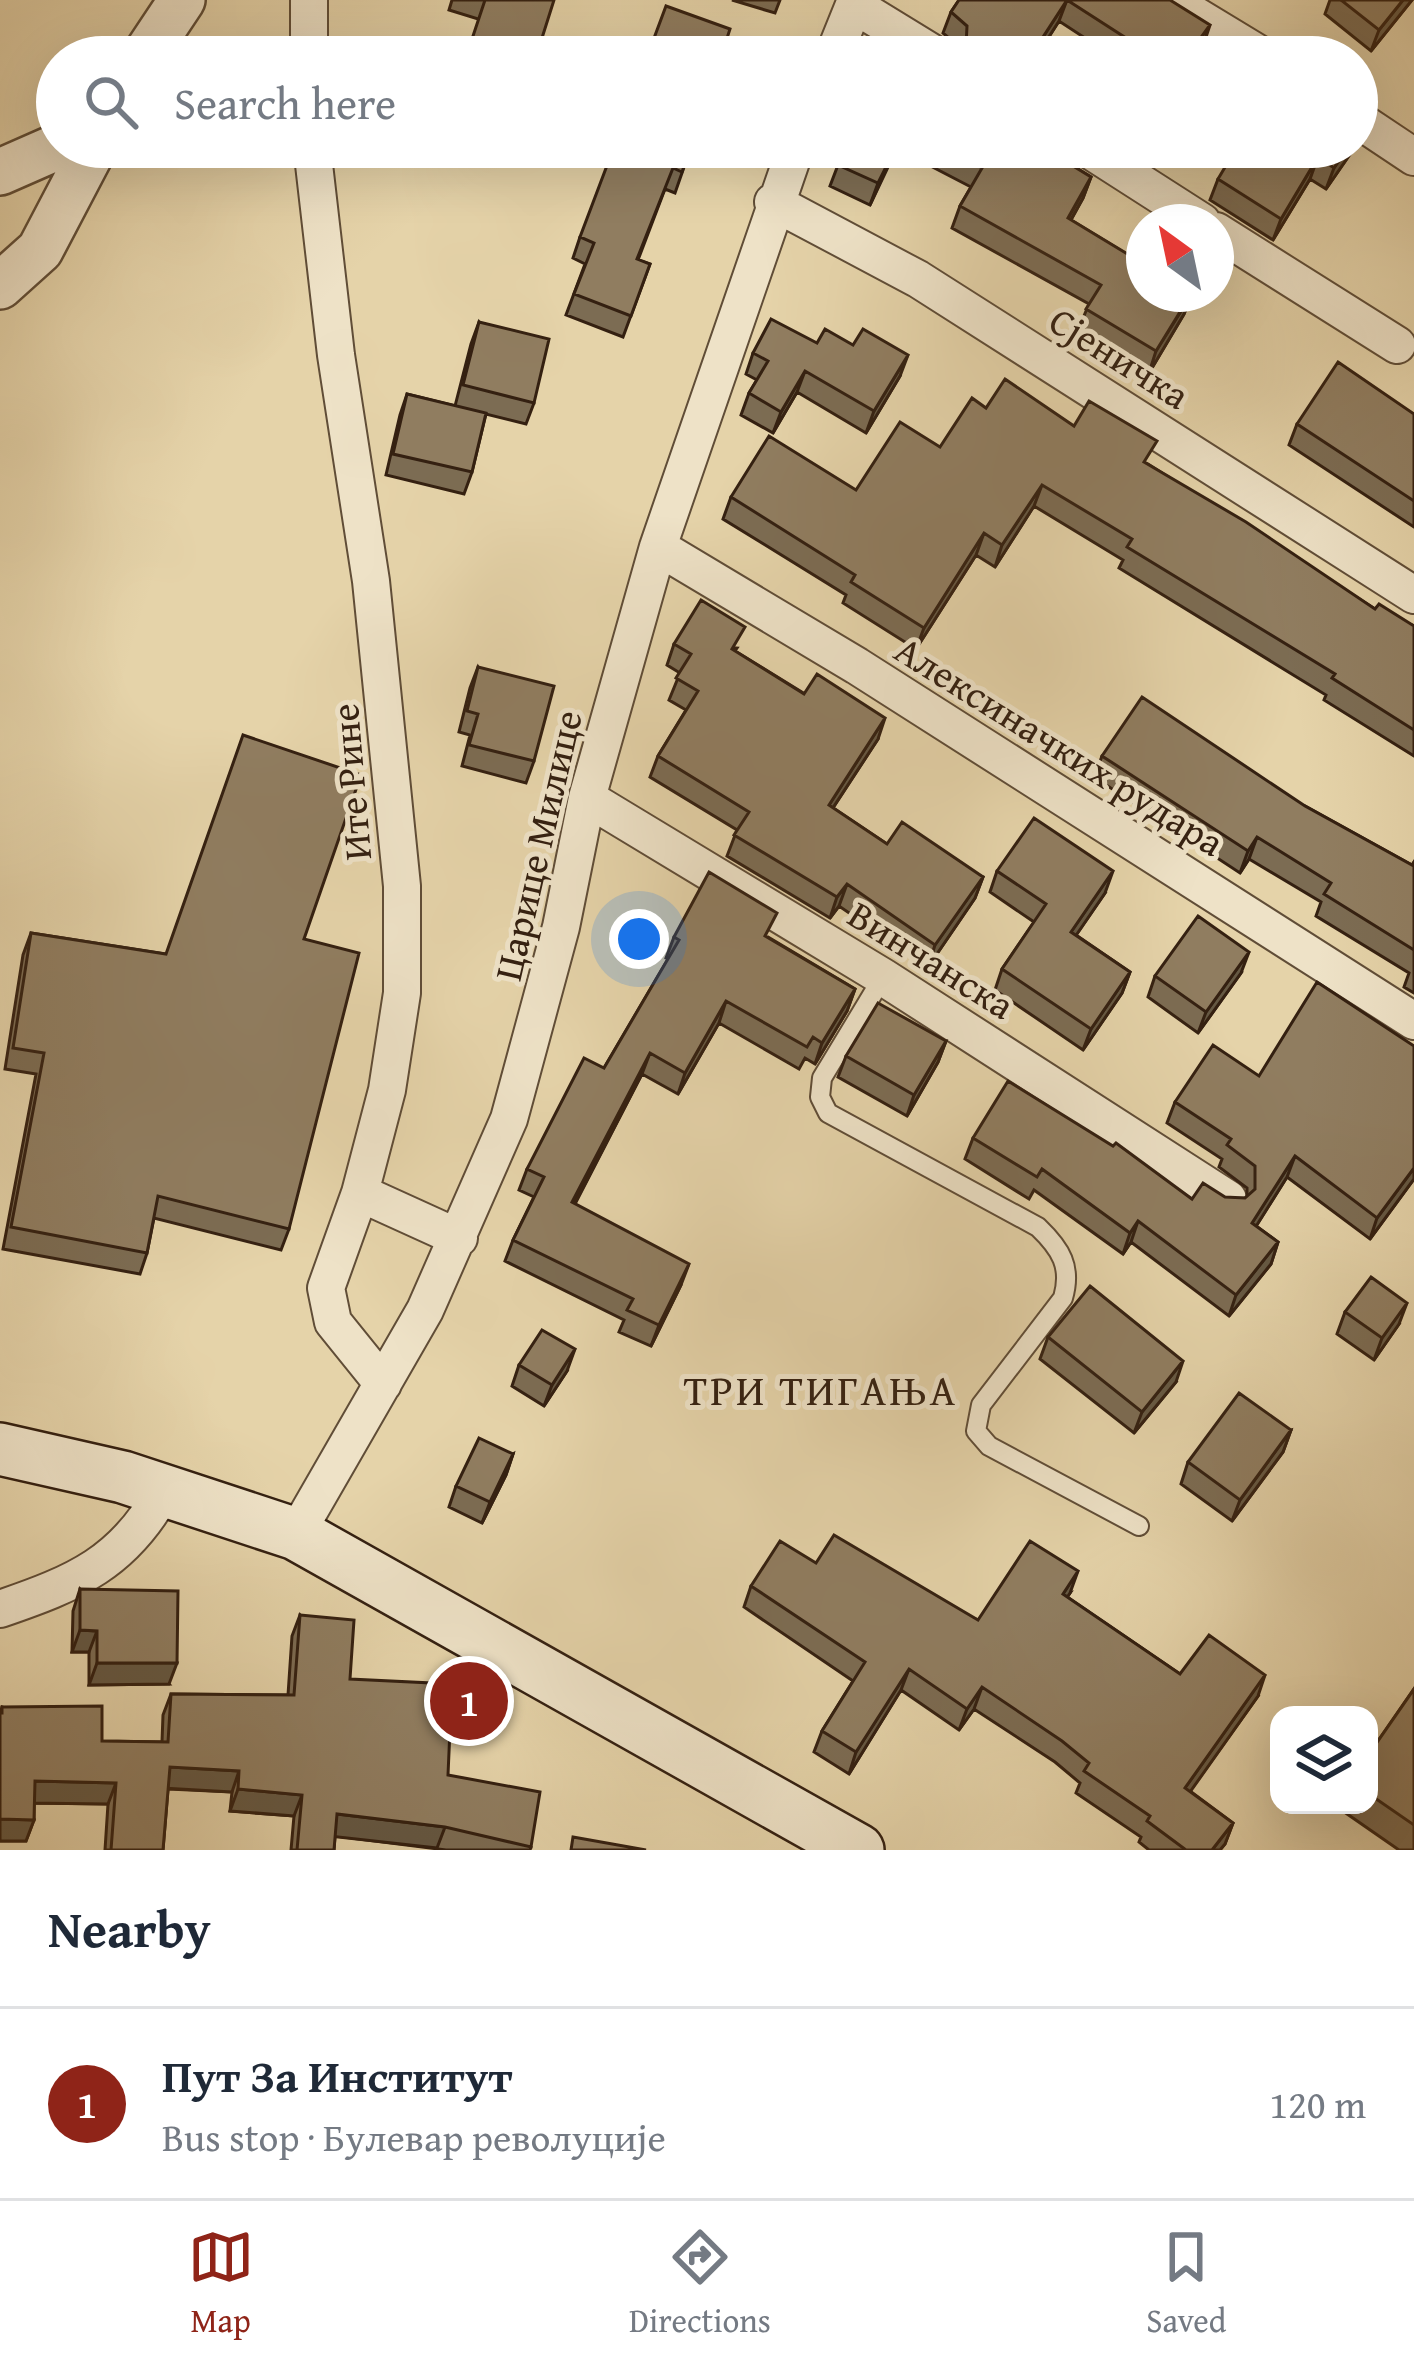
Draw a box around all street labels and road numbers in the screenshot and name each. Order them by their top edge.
street label: Сјеничка [1039,292,1201,423]
street label: Алексиначких рудара [884,620,1236,870]
street label: Ите Рине [315,701,385,863]
street label: Царице Милице [478,704,596,986]
street label: Винчанска [838,885,1026,1033]

